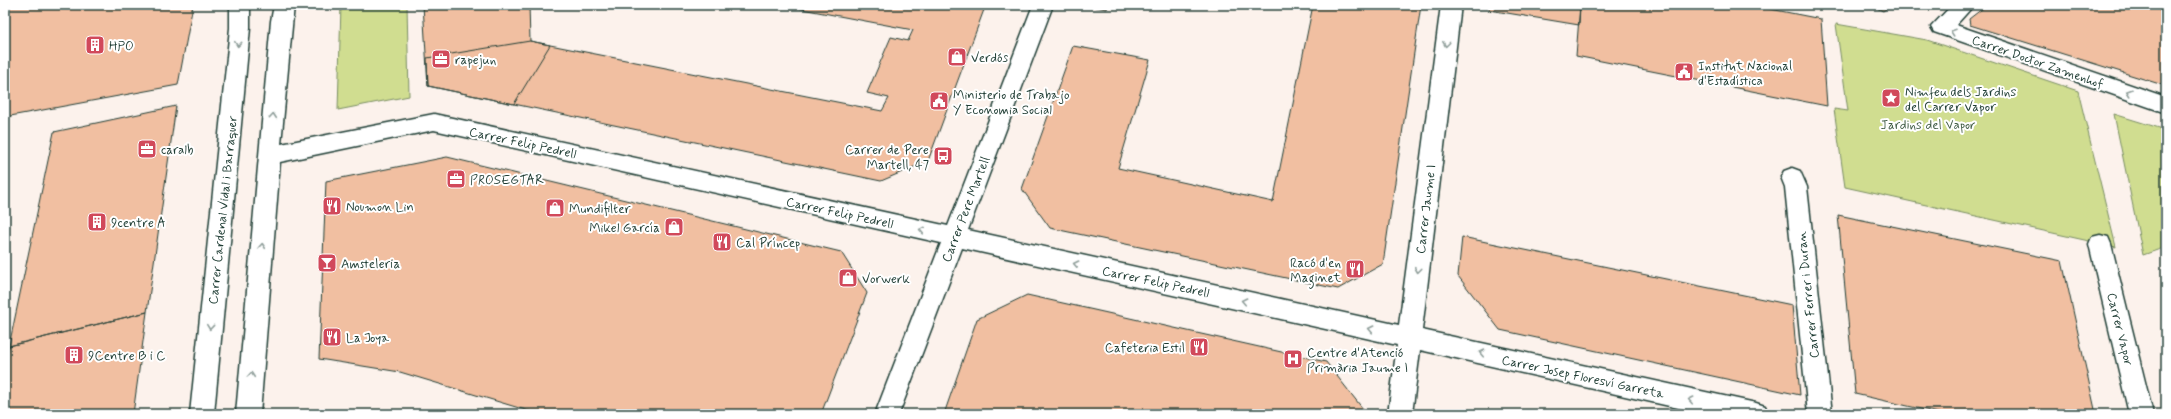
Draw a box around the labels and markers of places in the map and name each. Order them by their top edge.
building icon: HPO [84,34,106,56]
place label: HPO [109,38,134,55]
shop icon: Verdós [946,46,968,68]
office icon: rapejun [430,48,452,70]
place label: Verdós [971,50,1008,67]
place label: rapejun [455,52,496,69]
place label: Institut Nacional d'Estadística [1698,58,1792,90]
public building icon: Institut Nacional d'Estadística [1673,61,1695,83]
place label: Nimfeu dels Jardins del Carrer Vapor [1905,84,2016,116]
place label: Ministerio de Trabajo Y Economia Social [953,87,1070,119]
place icon: Nimfeu dels Jardins del Carrer Vapor [1880,87,1902,109]
public building icon: Ministerio de Trabajo Y Economia Social [928,90,950,112]
office icon: caralb [136,138,158,160]
place label: caralb [161,142,193,159]
place label: Carrer de Pere Martell, 47 [845,142,929,174]
bus stop icon: Carrer de Pere Martell, 47 [932,145,954,167]
office icon: PROSEGTAR [445,168,467,190]
place label: PROSEGTAR [470,172,544,189]
restaurant icon: Noumon Lin [321,195,343,217]
shop icon: Mundifilter [544,197,566,219]
place label: Noumon Lin [346,199,414,216]
place label: Mundifilter [569,201,632,218]
building icon: 9centre A [86,211,108,233]
place label: 9centre A [111,215,166,232]
shop icon: Mikel García [663,216,685,238]
place label: Mikel García [589,220,660,237]
restaurant icon: Cal Príncep [711,231,733,253]
place label: Cal Príncep [736,235,800,252]
bar icon: Amsteleria [316,252,338,274]
place label: Racó d'en Maginet [1290,255,1341,289]
place label: Amsteleria [341,256,401,273]
restaurant icon: Racó d'en Maginet [1344,258,1366,280]
shop icon: Vorwerk [837,267,859,289]
place label: Vorwerk [862,271,910,288]
restaurant icon: La Joya [321,326,343,348]
place label: La Joya [346,330,389,347]
restaurant icon: Cafeteria Estil [1188,336,1210,358]
place label: Cafeteria Estil [1105,340,1185,357]
building icon: 9Centre B i C [63,344,85,366]
place label: Centre d'Atenció Primària Jaume I [1307,345,1408,377]
place label: 9Centre B i C [88,348,165,365]
hospital icon: Centre d'Atenció Primària Jaume I [1282,348,1304,370]

